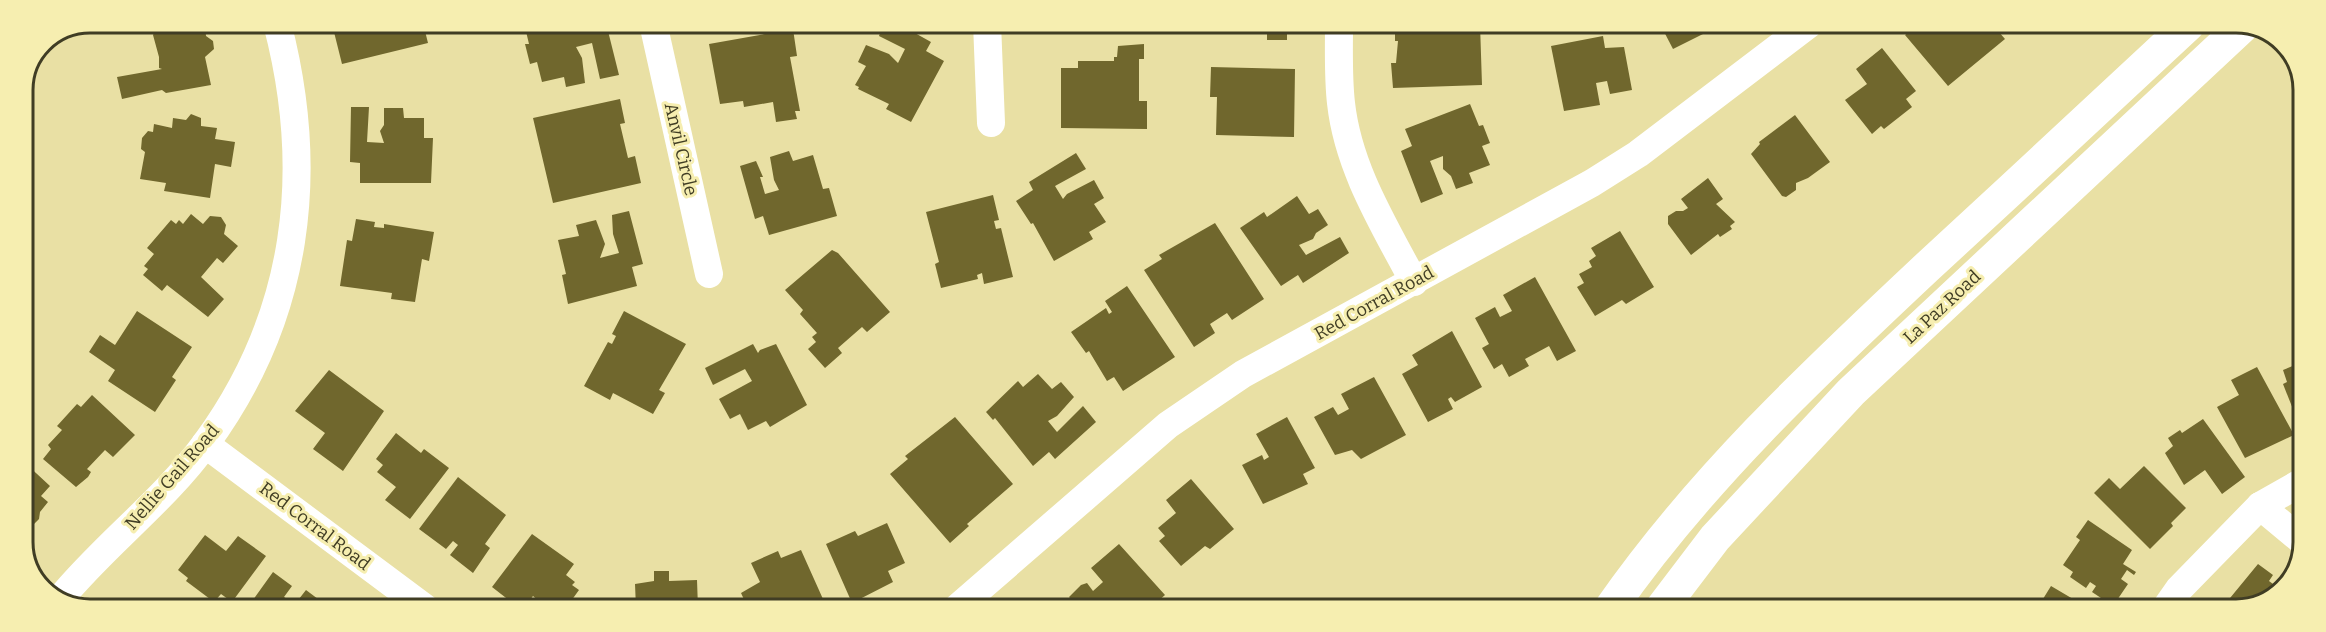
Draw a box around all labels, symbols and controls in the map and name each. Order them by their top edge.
street label: Anvil Circle [660,100,702,198]
street label: Red Corral Road [1310,261,1438,345]
street label: La Paz Road [1899,265,1986,348]
street label: Nellie Gail Road [120,420,224,534]
street label: Red Corral Road [255,477,375,575]

